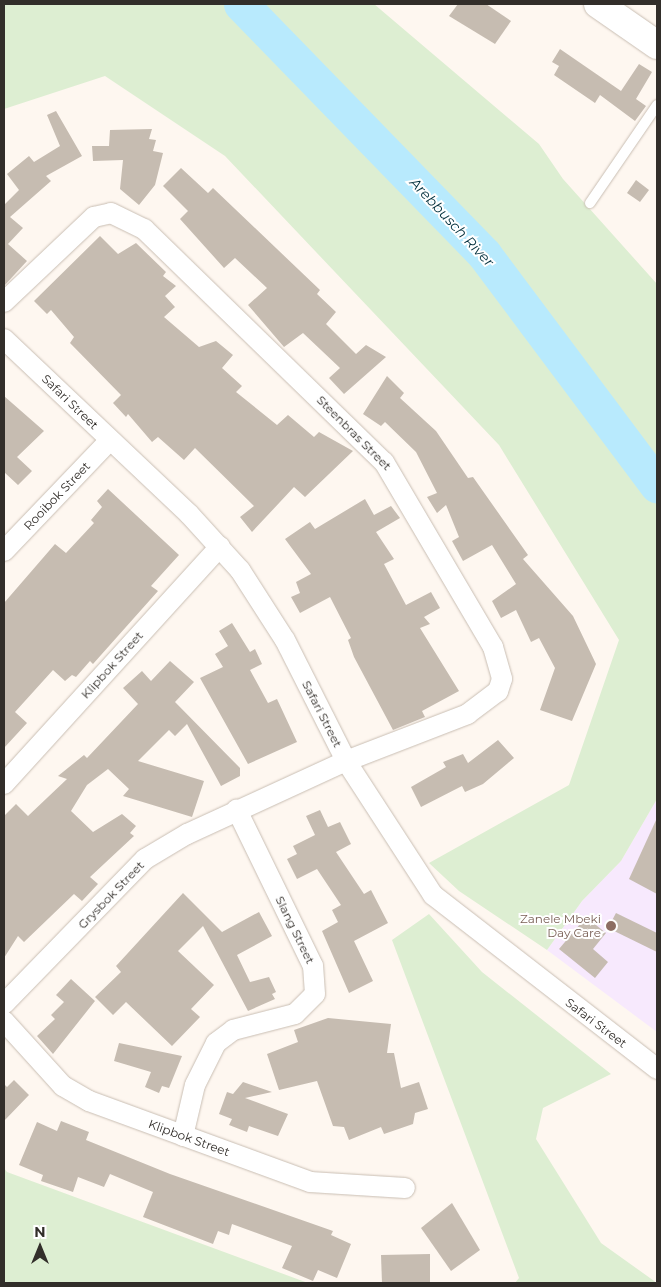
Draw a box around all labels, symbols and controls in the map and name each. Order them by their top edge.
water label: Arebbusch River [407,174,497,270]
street label: Safari Street [39,372,101,432]
street label: Steenbras Street [314,393,394,473]
street label: Rooibok Street [21,459,93,533]
street label: Klipbok Street [78,628,146,702]
street label: Safari Street [299,678,345,750]
street label: Grysbok Street [75,858,147,932]
street label: Slang Street [272,894,318,966]
place label: Zanele Mbeki Day Care [520,912,601,940]
marker: Zanele Mbeki Day Care [605,920,617,932]
street label: Safari Street [563,995,629,1051]
street label: Klipbok Street [146,1117,232,1159]
north arrow [15,1222,65,1272]
text: N [34,1223,46,1241]

